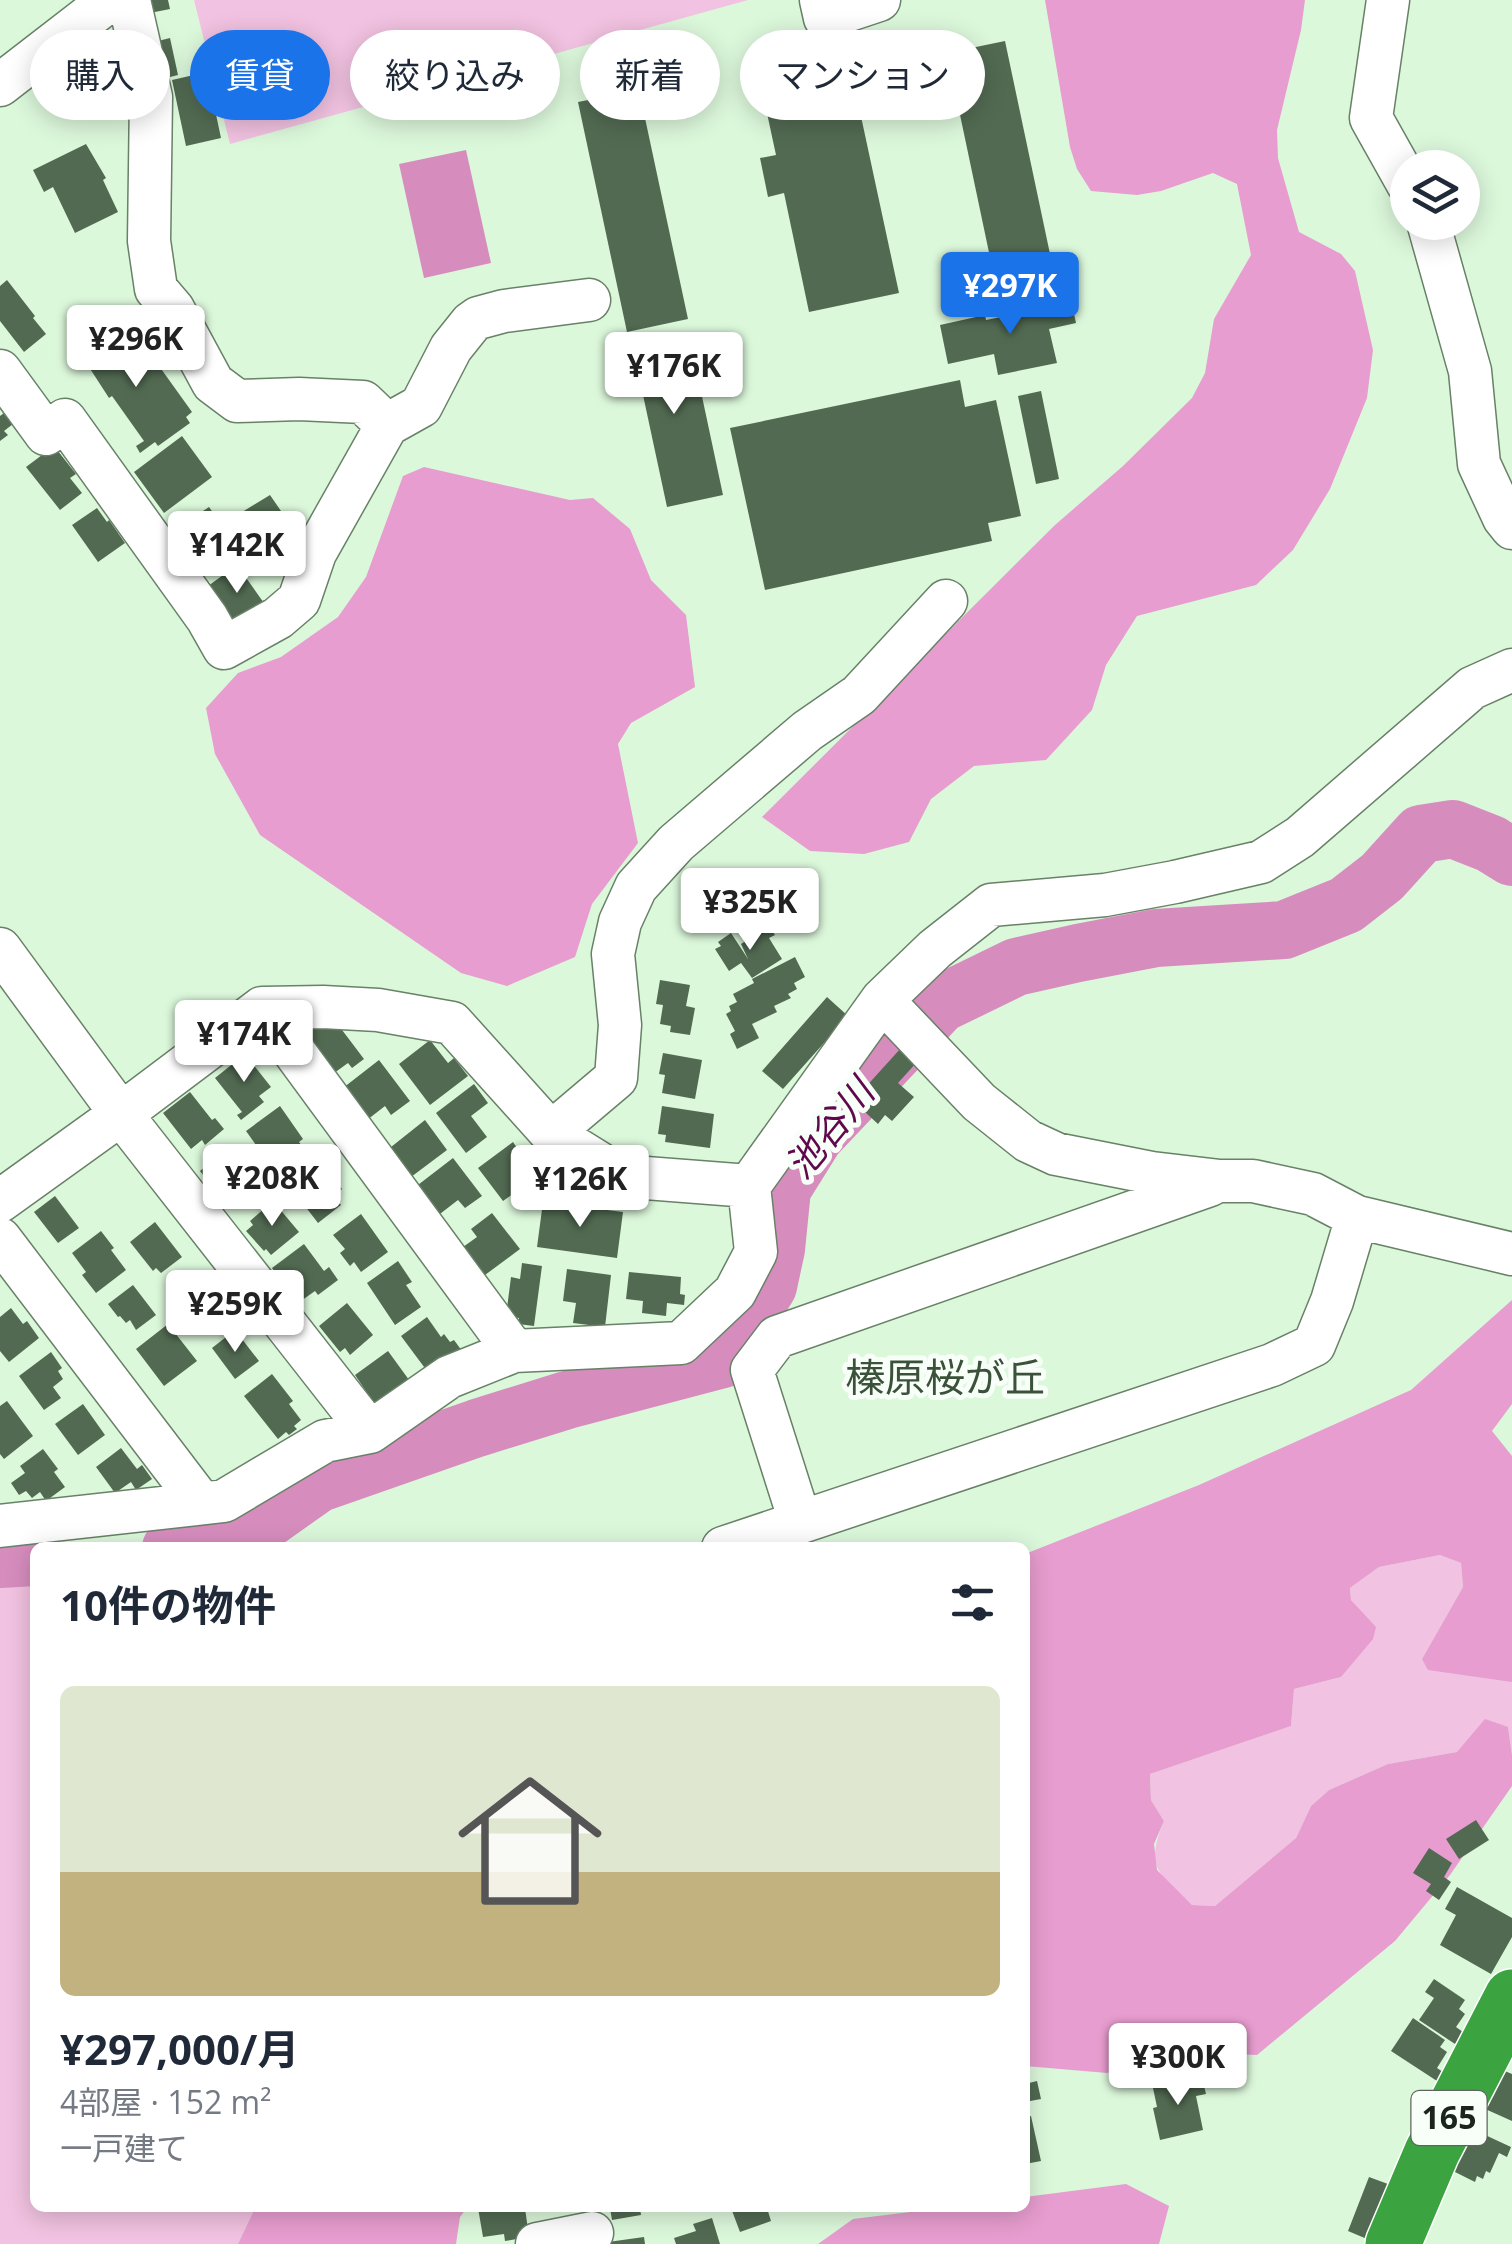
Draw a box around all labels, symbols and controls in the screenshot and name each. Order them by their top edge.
chip: 購入 [30,30,170,120]
chip: 賃貸 [190,30,330,120]
chip: 絞り込み [350,30,560,120]
chip: 新着 [580,30,720,120]
chip: マンション [740,30,985,120]
map controls [1390,150,1480,240]
button: layers [1390,150,1480,240]
pin: ¥297K [940,252,1080,337]
text: ¥297K [963,263,1057,306]
pin: ¥296K [66,305,206,390]
text: ¥296K [89,316,183,359]
pin: ¥176K [604,332,744,417]
text: ¥176K [627,343,721,386]
pin: ¥142K [167,511,307,596]
text: ¥142K [190,522,284,565]
pin: ¥325K [680,868,820,953]
text: ¥325K [703,879,797,922]
pin: ¥174K [174,1000,314,1085]
text: ¥174K [197,1011,291,1054]
water label: 池谷川 [772,1064,887,1188]
pin: ¥208K [202,1144,342,1229]
pin: ¥126K [510,1145,650,1230]
text: ¥208K [225,1155,319,1198]
text: ¥126K [533,1156,627,1199]
pin: ¥259K [165,1270,305,1355]
text: ¥259K [188,1281,282,1324]
district label: 榛原桜が丘 [845,1349,1045,1404]
icon: filters [945,1575,1000,1630]
text: 10件の物件 [60,1576,276,1633]
icon: home [440,1751,620,1931]
text: ¥297,000/月 [60,2020,299,2077]
pin: ¥300K [1108,2023,1248,2108]
text: ¥300K [1131,2034,1225,2077]
text: 4部屋 · 152 m² [60,2080,271,2123]
road number: 165 [1412,2091,1486,2145]
text: 一戸建て [60,2126,188,2169]

